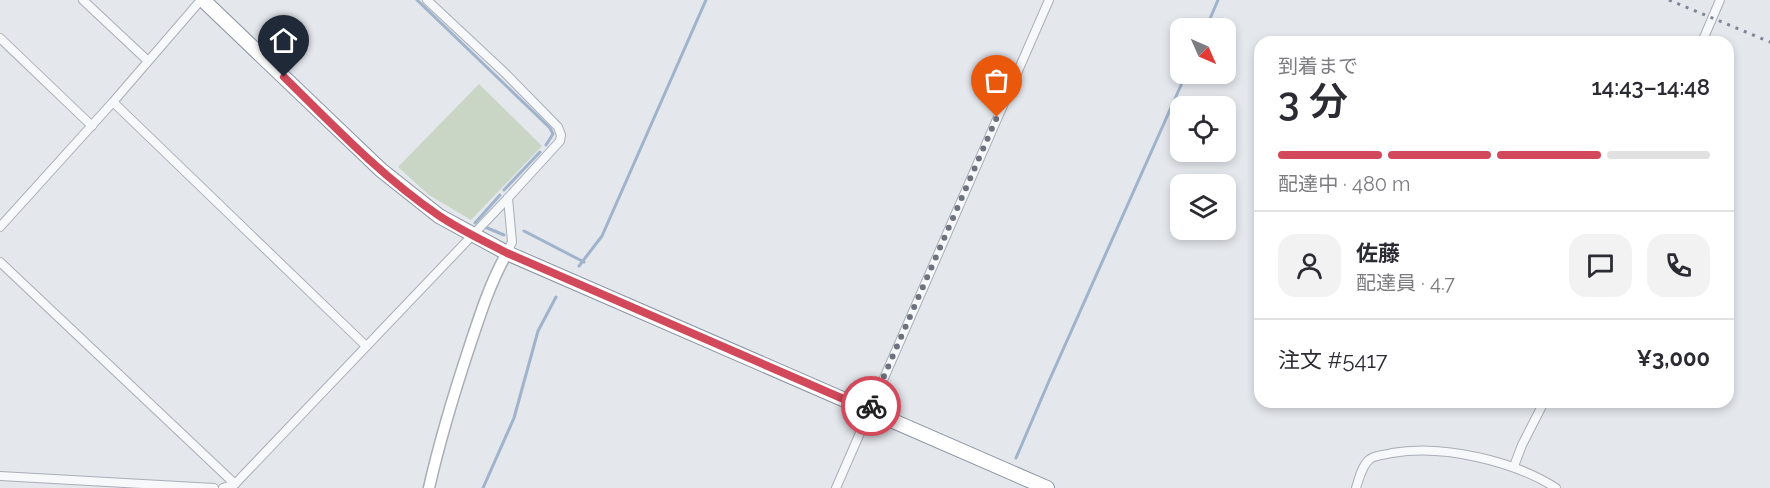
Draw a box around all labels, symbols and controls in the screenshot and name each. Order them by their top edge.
pin [258,15,309,77]
north arrow [1170,18,1236,84]
map controls [1170,18,1236,240]
icon: home [267,24,300,57]
text: 到着まで [1278,54,1358,78]
pin [971,55,1022,117]
icon: bag [980,64,1013,97]
text: 14:43–14:48 [1592,74,1710,100]
text: 3 分 [1278,78,1348,124]
button: locate [1170,96,1236,162]
text: 配達中 · 480 m [1278,172,1410,196]
button: layers [1170,174,1236,240]
button: person [1278,234,1341,297]
button: chat [1569,234,1632,297]
button: phone [1647,234,1710,297]
text: 佐藤 [1356,240,1400,266]
text: 配達員 · 4.7 [1356,271,1455,295]
text: ¥3,000 [1636,345,1710,371]
text: 注文 #5417 [1278,347,1388,373]
courier [841,376,901,436]
icon: bike [855,390,888,423]

